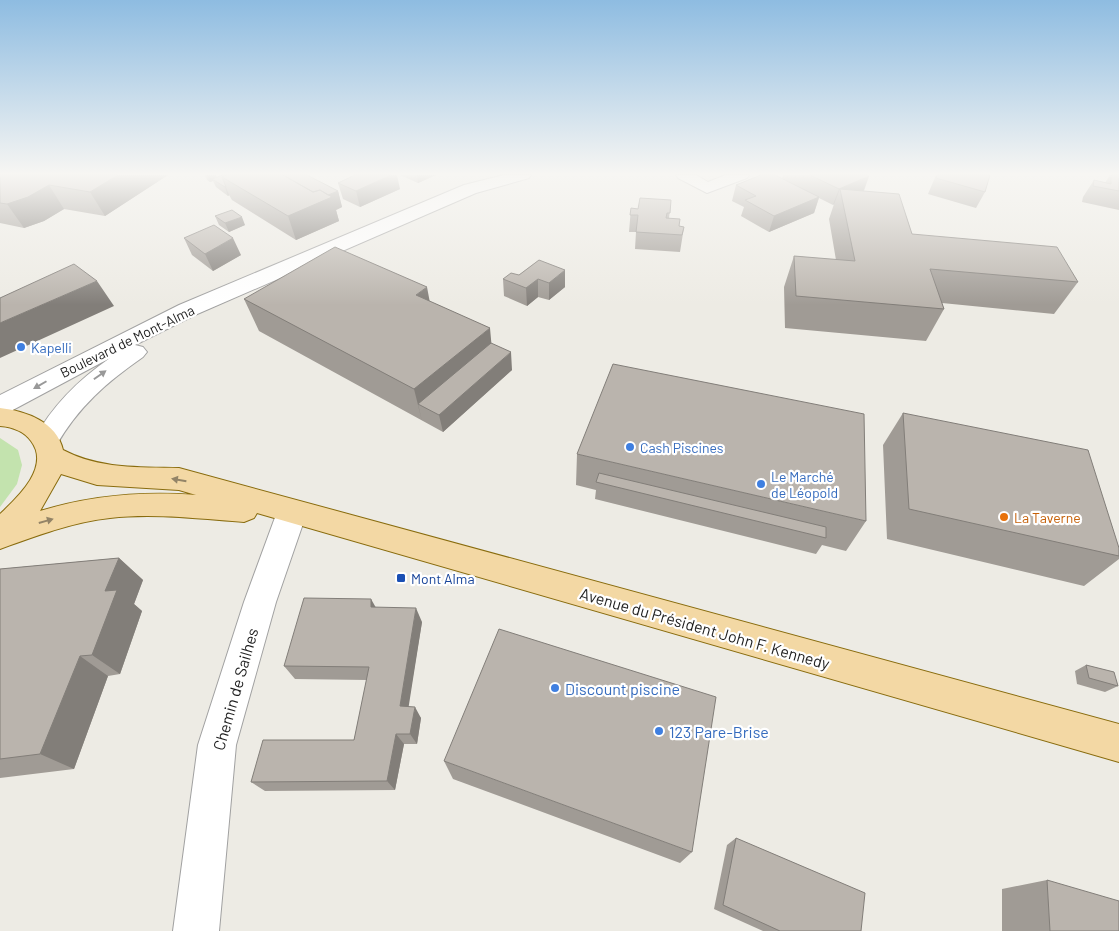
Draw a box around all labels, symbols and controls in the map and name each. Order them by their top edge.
street label: Boulevard de Mont-Alma [57,301,197,381]
place label: Kapelli [31,339,72,356]
marker: Kapelli [15,341,27,353]
one-way arrow [93,370,107,380]
one-way arrow [33,381,46,390]
place label: Cash Piscines [640,439,724,456]
marker: Cash Piscines [624,441,636,453]
place label: Le Marché de Léopold [771,468,838,501]
one-way arrow [170,476,186,484]
marker: Le Marché de Léopold [755,478,767,490]
place label: La Taverne [1014,509,1081,526]
marker: La Taverne [998,511,1010,523]
one-way arrow [39,516,54,524]
place label: Mont Alma [411,570,475,587]
marker: Mont Alma [395,572,407,584]
street label: Avenue du Président John F. Kennedy [578,583,833,673]
street label: Chemin de Sailhes [208,626,262,752]
place label: Discount piscine [565,679,680,698]
marker: Discount piscine [549,682,561,694]
place label: 123 Pare-Brise [669,722,769,741]
marker: 123 Pare-Brise [653,725,665,737]

